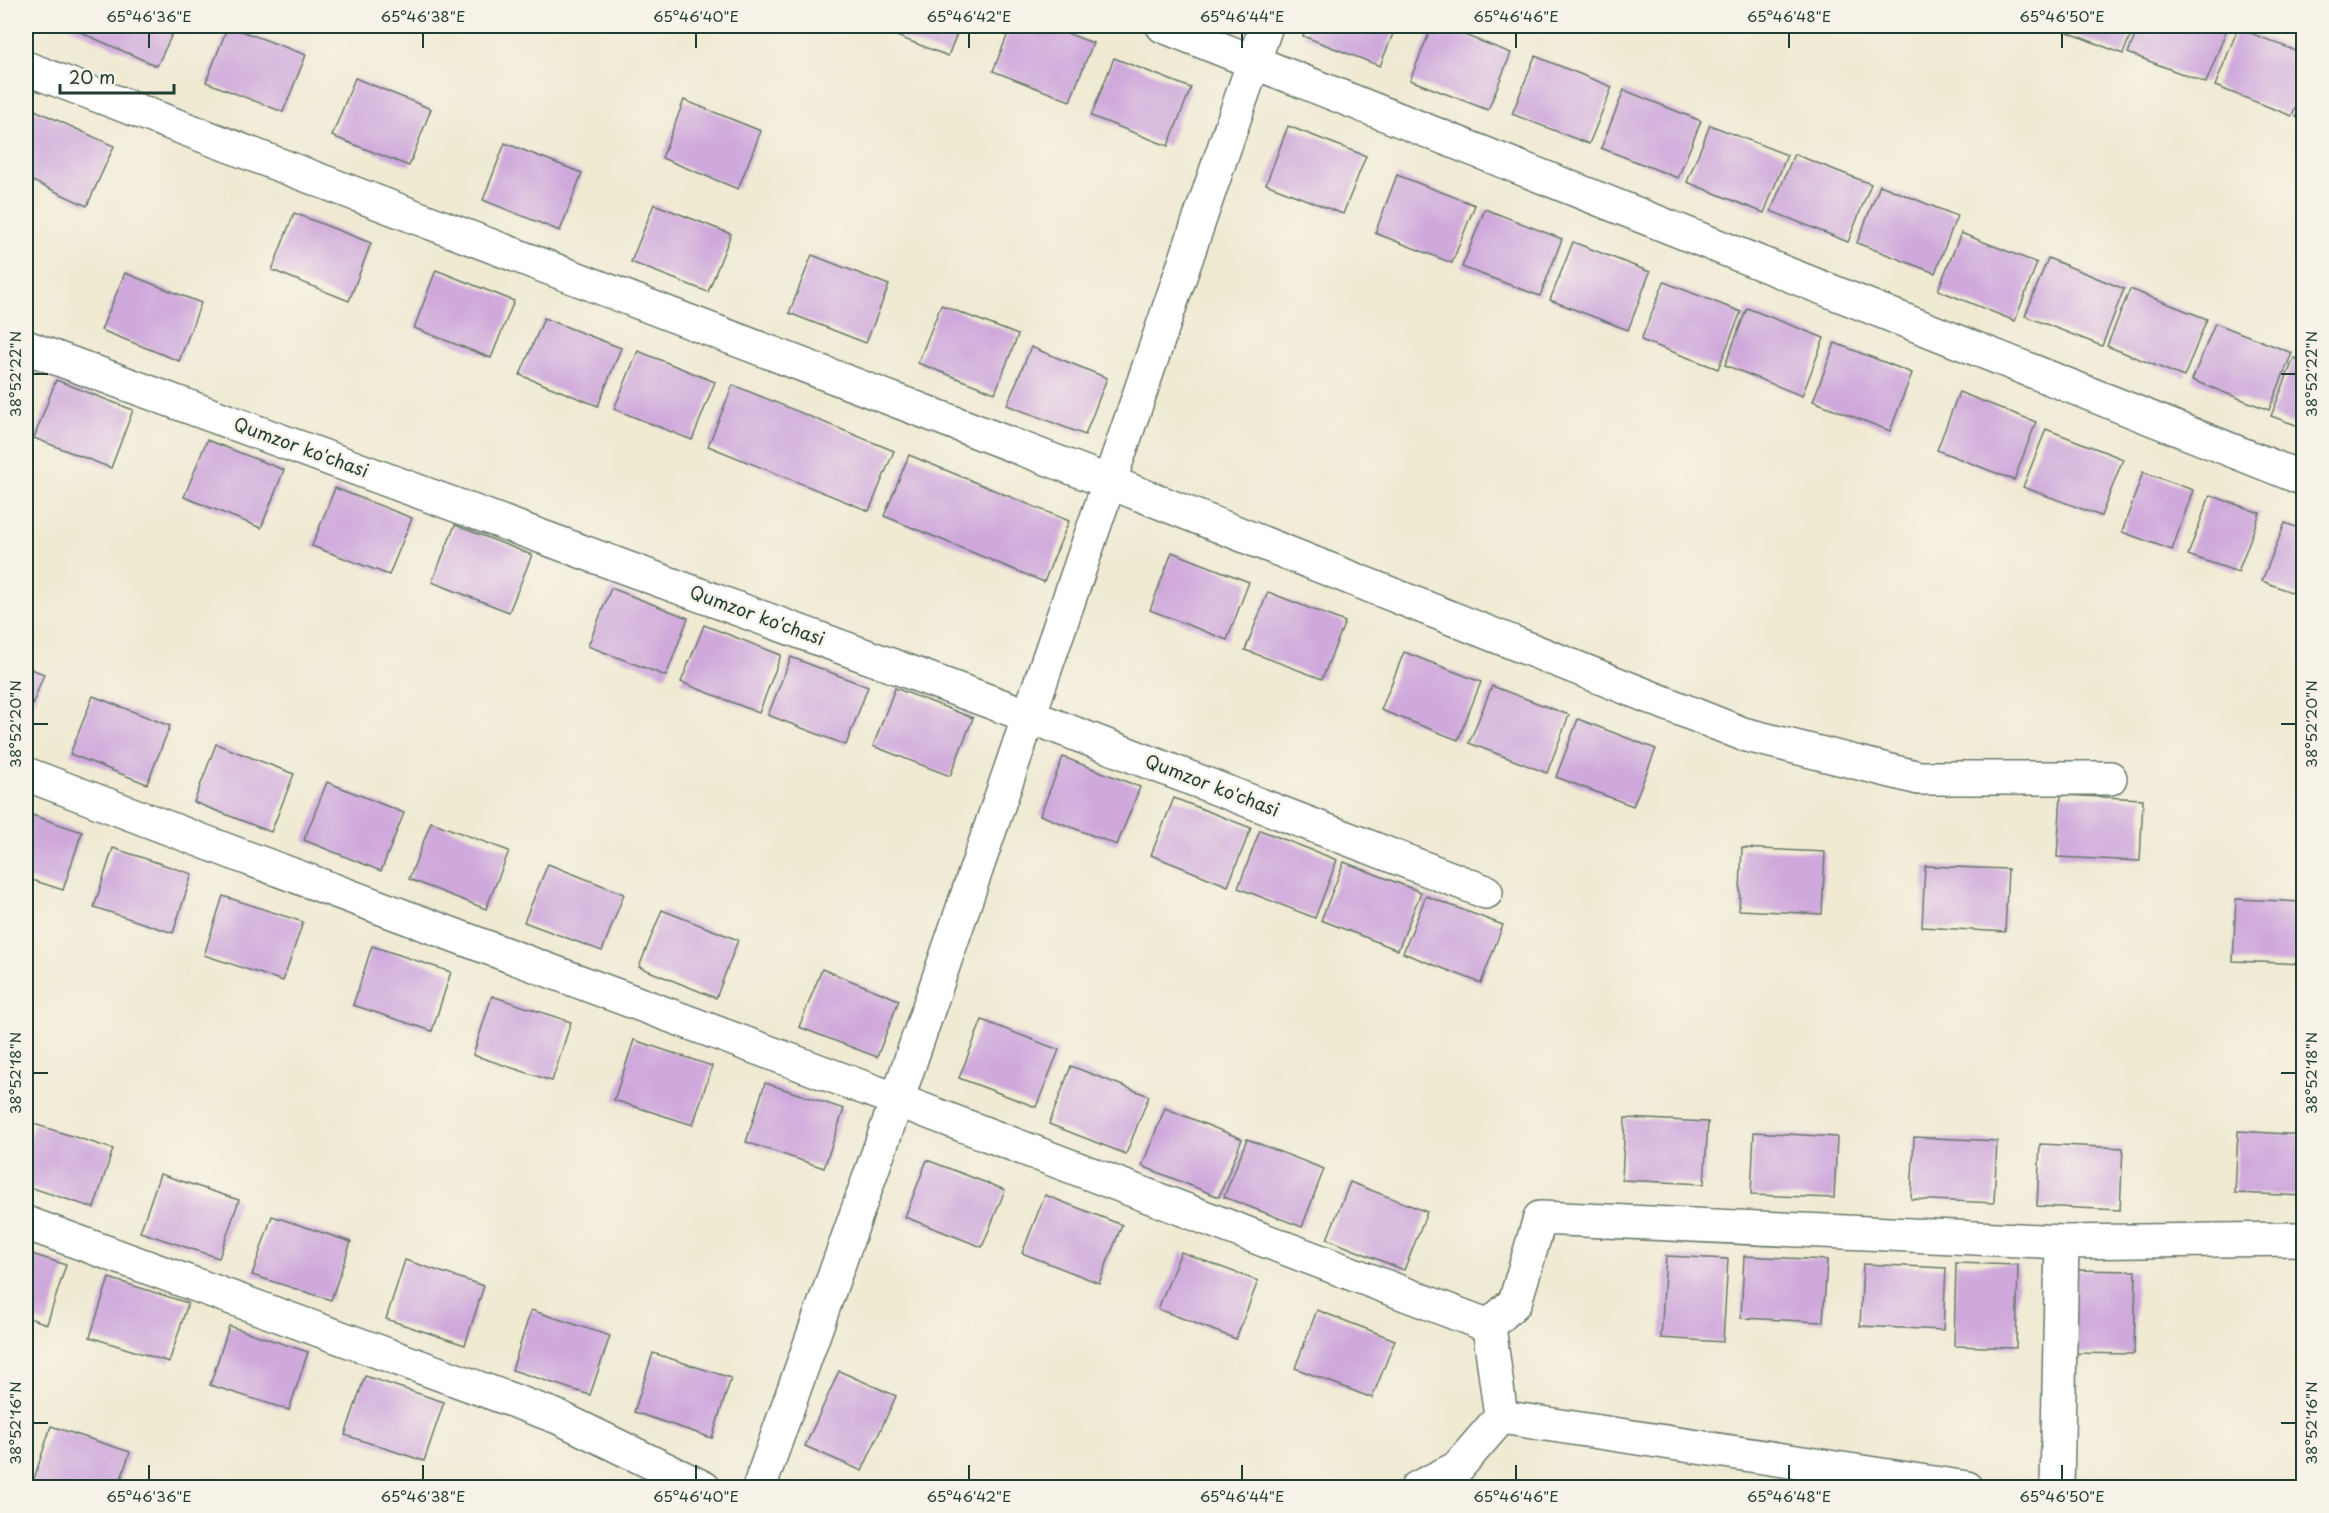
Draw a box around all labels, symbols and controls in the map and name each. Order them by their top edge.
text: 65°46'36"E [106,4,192,27]
text: 65°46'38"E [381,4,465,27]
text: 65°46'40"E [653,4,739,27]
text: 65°46'42"E [927,4,1011,27]
text: 65°46'44"E [1200,4,1284,27]
text: 65°46'46"E [1473,4,1559,27]
text: 65°46'48"E [1747,4,1831,27]
text: 65°46'50"E [2019,4,2105,27]
scale bar [60,57,174,95]
text: 20 m [69,63,115,90]
text: 38°52'22"N [3,331,26,417]
text: 38°52'22"N [2299,331,2322,417]
street label: Qumzor ko'chasi [230,410,373,484]
street label: Qumzor ko'chasi [686,578,829,652]
text: 38°52'20"N [3,680,26,768]
text: 38°52'20"N [2299,680,2322,768]
street label: Qumzor ko'chasi [1141,747,1284,823]
text: 38°52'18"N [3,1032,26,1114]
text: 38°52'18"N [2299,1032,2322,1114]
text: 38°52'16"N [3,1381,26,1465]
text: 38°52'16"N [2299,1381,2322,1465]
text: 65°46'36"E [106,1484,192,1507]
text: 65°46'38"E [381,1484,465,1507]
text: 65°46'40"E [653,1484,739,1507]
text: 65°46'42"E [927,1484,1011,1507]
text: 65°46'44"E [1200,1484,1284,1507]
text: 65°46'46"E [1473,1484,1559,1507]
text: 65°46'48"E [1747,1484,1831,1507]
text: 65°46'50"E [2019,1484,2105,1507]

